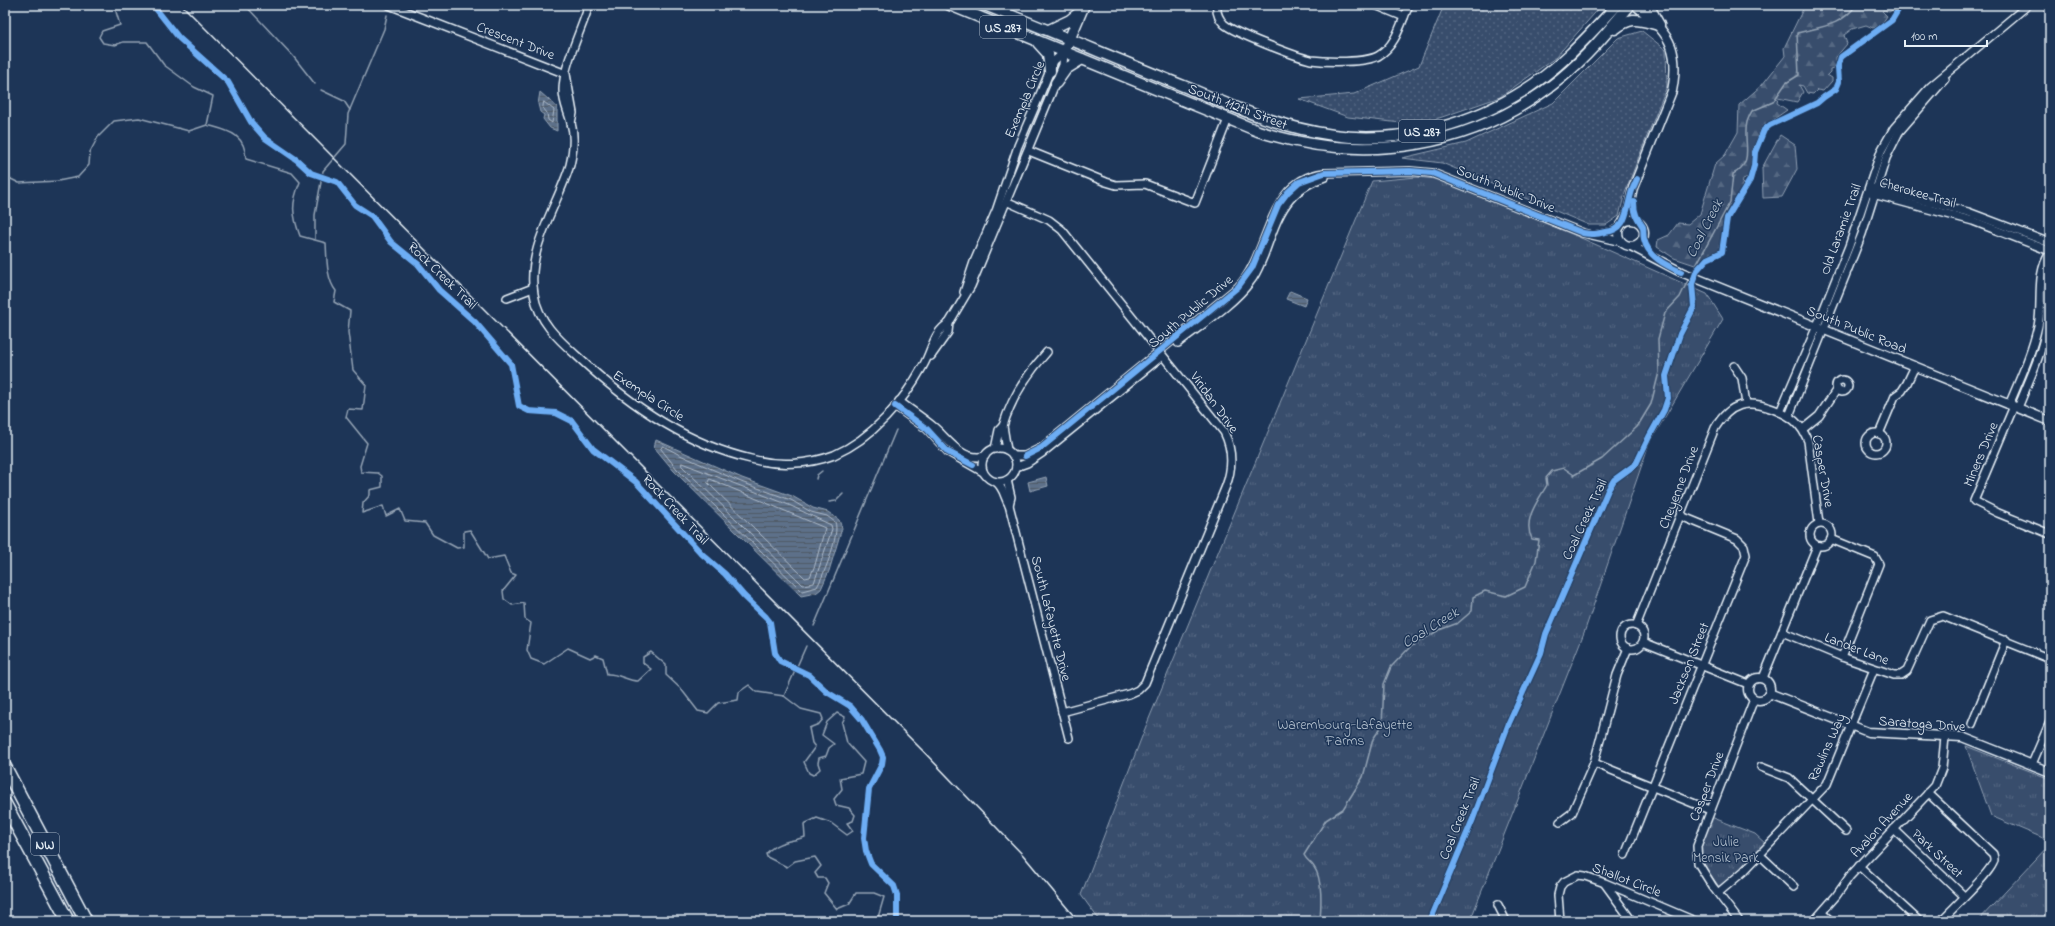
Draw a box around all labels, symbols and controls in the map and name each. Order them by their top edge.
road number: US 287 [980,16,1026,38]
street label: Crescent Drive [473,17,558,66]
scale bar [1905,22,1987,48]
text: 100 m [1911,28,1938,46]
street label: Exempla Circle [1000,57,1051,141]
street label: South 112th Street [1185,79,1291,136]
road number: US 287 [1399,120,1445,142]
street label: South Public Drive [1453,160,1559,219]
street label: Cherokee Trail [1877,172,1958,214]
street label: Old Laramie Trail [1815,181,1868,278]
water label: Coal Creek [1681,194,1730,262]
street label: Rock Creek Trail [402,237,482,315]
street label: South Public Drive [1144,270,1239,354]
street label: South Public Road [1803,301,1910,360]
street label: Exempla Circle [608,365,689,428]
street label: Viridan Drive [1184,367,1244,439]
street label: Miners Drive [1958,418,2005,490]
street label: Casper Drive [1806,433,1839,510]
street label: Cheyenne Drive [1654,442,1706,532]
street label: Rock Creek Trail [637,470,713,550]
street label: Coal Creek Trail [1557,476,1613,564]
street label: South Lafayette Drive [1024,554,1076,684]
water label: Coal Creek [1398,601,1464,654]
street label: Jackson Street [1663,619,1716,708]
street label: Lander Lane [1821,627,1892,672]
street label: Rawlins Way [1803,710,1853,786]
street label: Saratoga Drive [1878,711,1967,739]
park label: Warembourg-Lafayette Farms [1278,715,1413,752]
street label: Casper Drive [1684,748,1731,825]
street label: Coal Creek Trail [1434,774,1486,863]
street label: Avalon Avenue [1846,787,1919,863]
street label: Park Street [1906,825,1968,884]
park label: Julie Mensik Park [1693,832,1760,869]
road number: NW [31,833,59,855]
street label: Shallot Circle [1589,858,1665,904]

